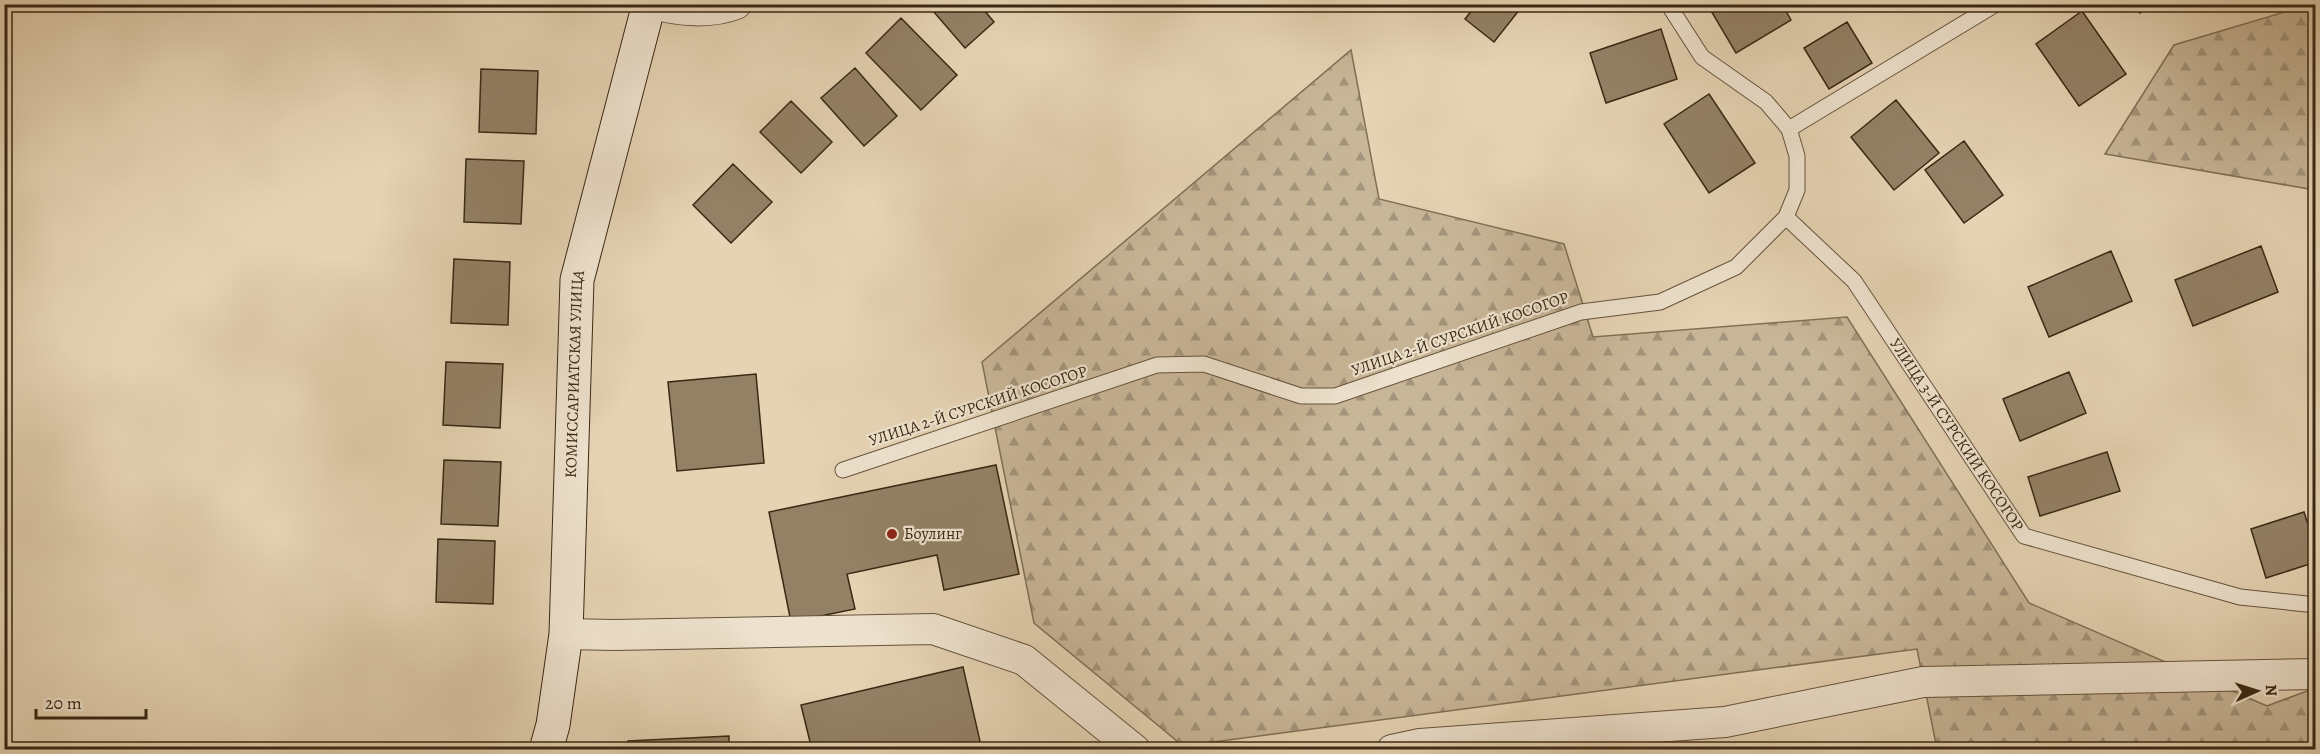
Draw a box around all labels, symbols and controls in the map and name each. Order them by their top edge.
street label: КОМИССАРИАТСКАЯ УЛИЦА [560,267,590,478]
street label: УЛИЦА 2-Й СУРСКИЙ КОСОГОР [1349,286,1572,382]
street label: УЛИЦА 3-Й СУРСКИЙ КОСОГОР [1884,334,2029,535]
street label: УЛИЦА 2-Й СУРСКИЙ КОСОГОР [866,360,1090,452]
place label: Боулинг [904,523,962,545]
marker: Боулинг [885,527,899,541]
north arrow [2227,661,2287,721]
scale bar [36,682,146,720]
text: N [2260,684,2282,697]
text: 20 m [45,691,82,715]

